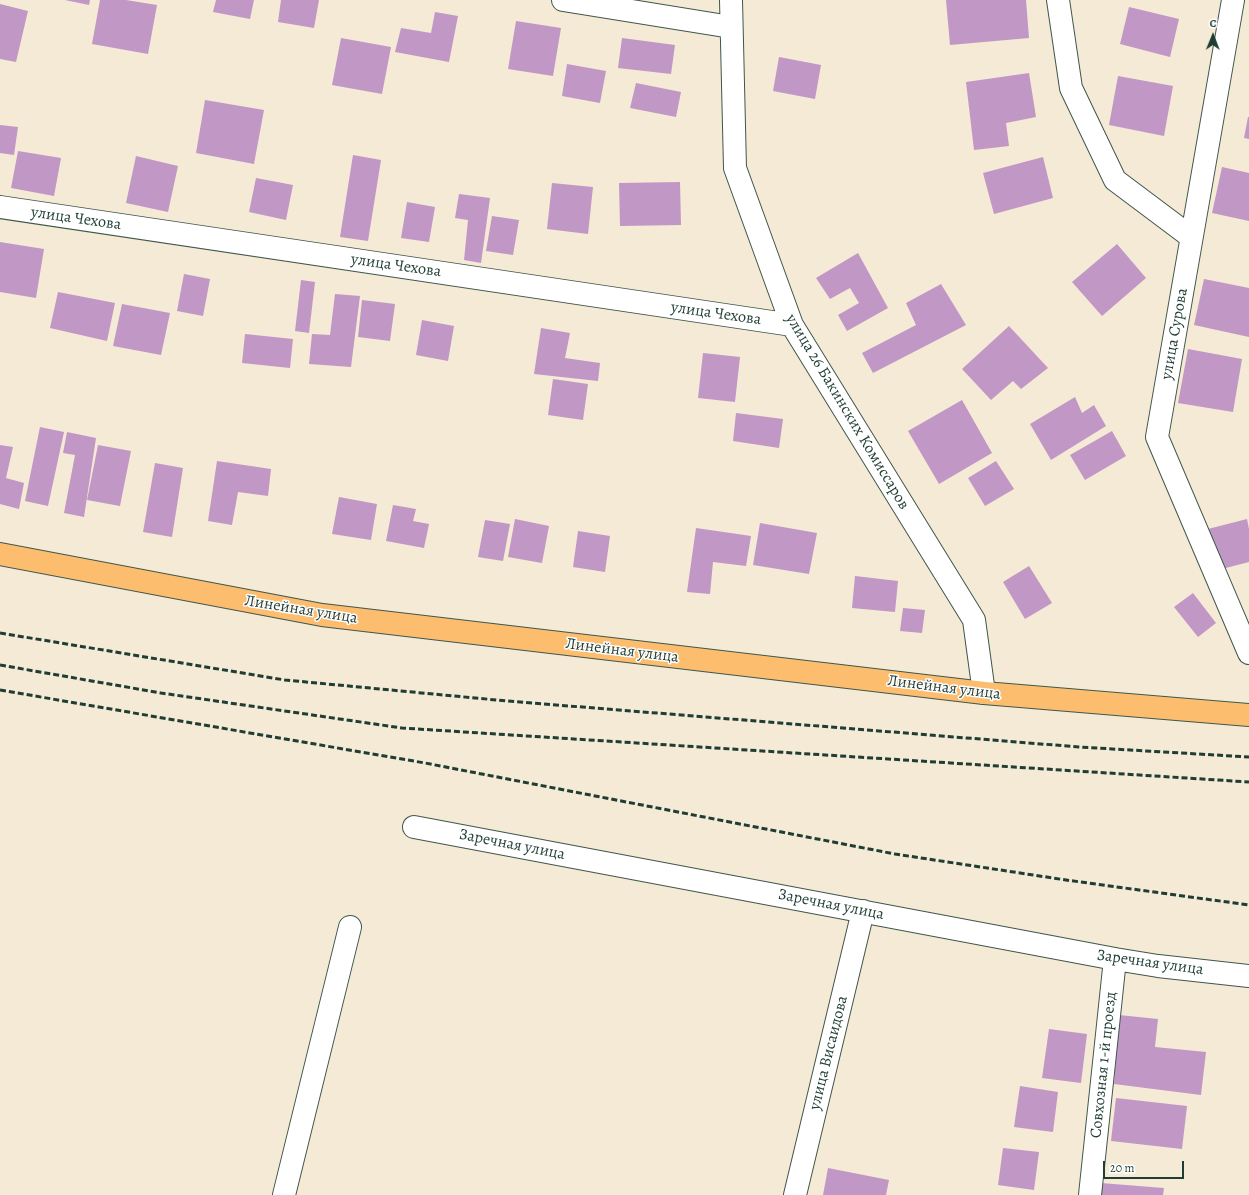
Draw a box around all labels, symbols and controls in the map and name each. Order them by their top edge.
north arrow [1193,16,1233,56]
text: С [1210,16,1217,31]
street label: улица Чехова [30,203,122,235]
street label: улица Чехова [350,250,442,282]
street label: улица Сурова [1158,287,1192,381]
street label: улица Чехова [670,298,762,330]
street label: улица 26 Бакинских Комиссаров [781,311,913,513]
street label: Линейная улица [243,592,359,628]
street label: Линейная улица [564,635,680,667]
street label: Линейная улица [886,672,1002,704]
street label: Заречная улица [457,825,567,865]
street label: Заречная улица [776,885,886,925]
street label: Заречная улица [1095,946,1205,980]
street label: Совхозная 1-й проезд [1087,991,1121,1139]
street label: улица Висаидова [806,994,852,1112]
scale bar [1105,1153,1186,1179]
text: 20 m [1110,1160,1134,1176]

